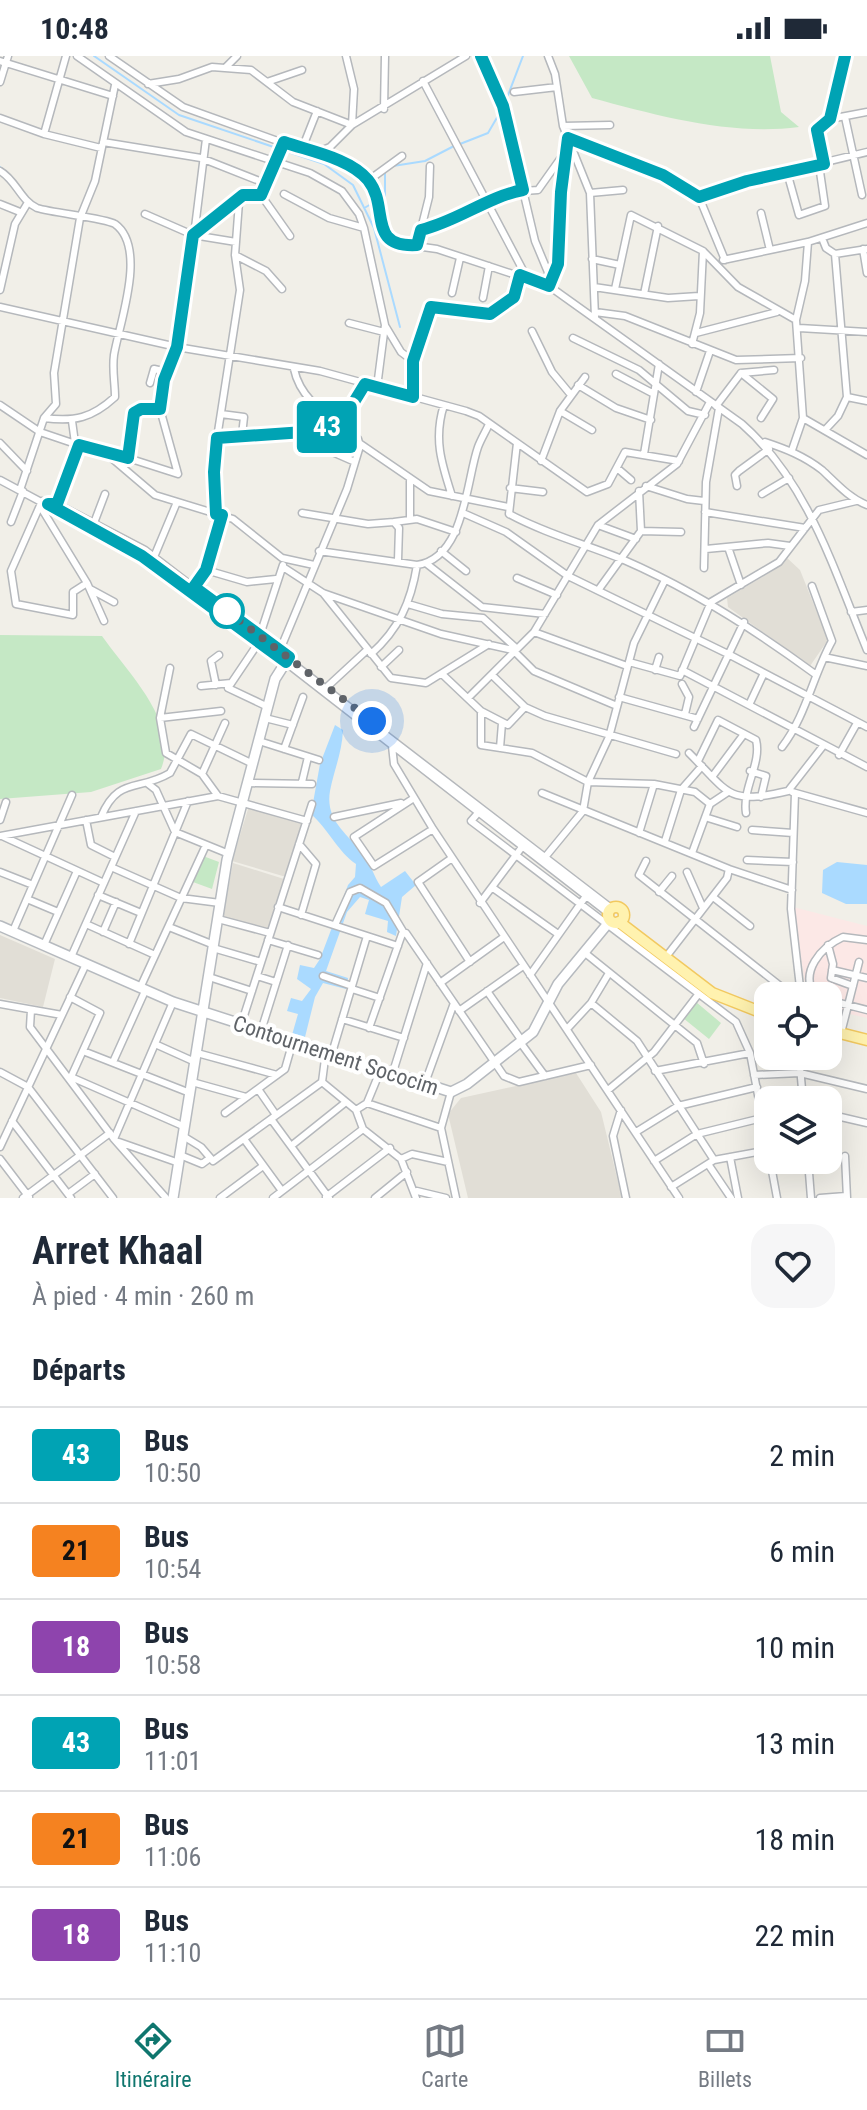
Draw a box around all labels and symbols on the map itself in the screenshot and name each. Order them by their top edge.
line badge: 43 [291,401,363,453]
unlabelled marker [210,594,244,628]
your location [352,701,392,741]
street label: Contournement Sococim [230,1010,442,1100]

